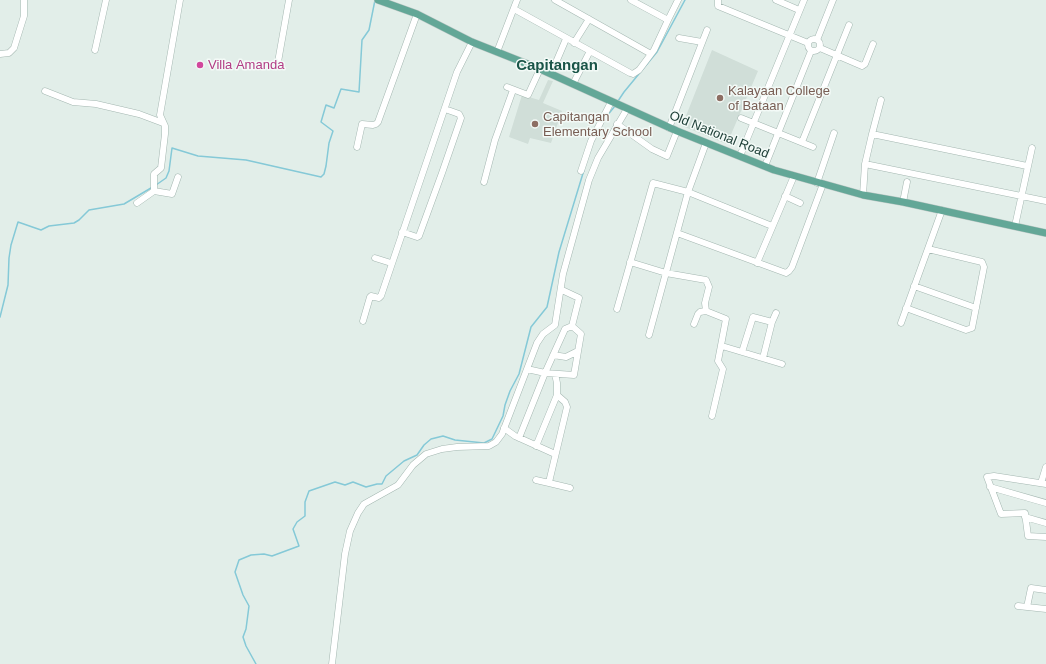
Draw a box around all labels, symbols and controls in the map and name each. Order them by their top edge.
place label: Villa Amanda [208,57,284,73]
district label: Capitangan [516,57,598,75]
marker: Villa Amanda [195,60,205,70]
place label: Kalayaan College of Bataan [728,83,830,114]
marker: Kalayaan College of Bataan [715,93,725,103]
street label: Old National Road [667,108,771,162]
place label: Capitangan Elementary School [543,109,652,140]
marker: Capitangan Elementary School [530,119,540,129]

